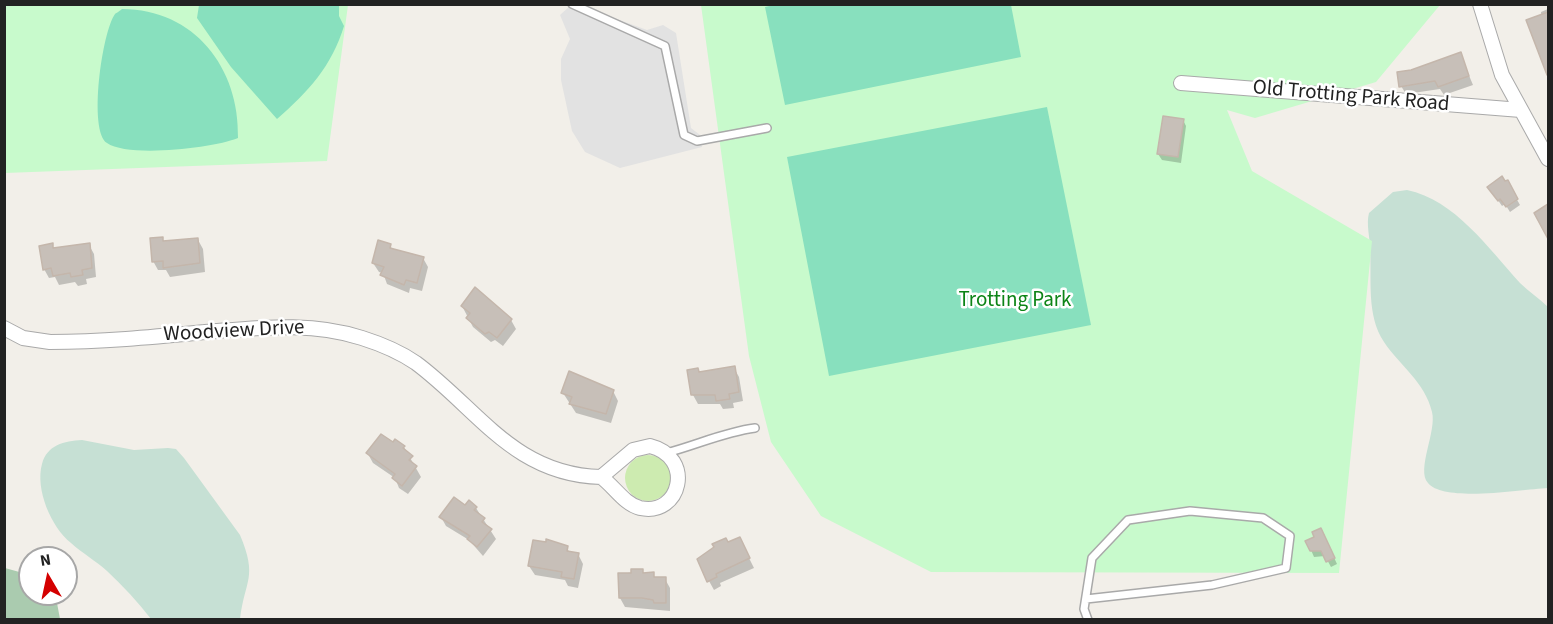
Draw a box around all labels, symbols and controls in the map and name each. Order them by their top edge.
street label: Old Trotting Park Road [1252,76,1450,118]
park label: Trotting Park [959,288,1071,314]
street label: Woodview Drive [163,316,305,348]
north arrow [18,546,78,606]
text: N [39,549,52,572]

